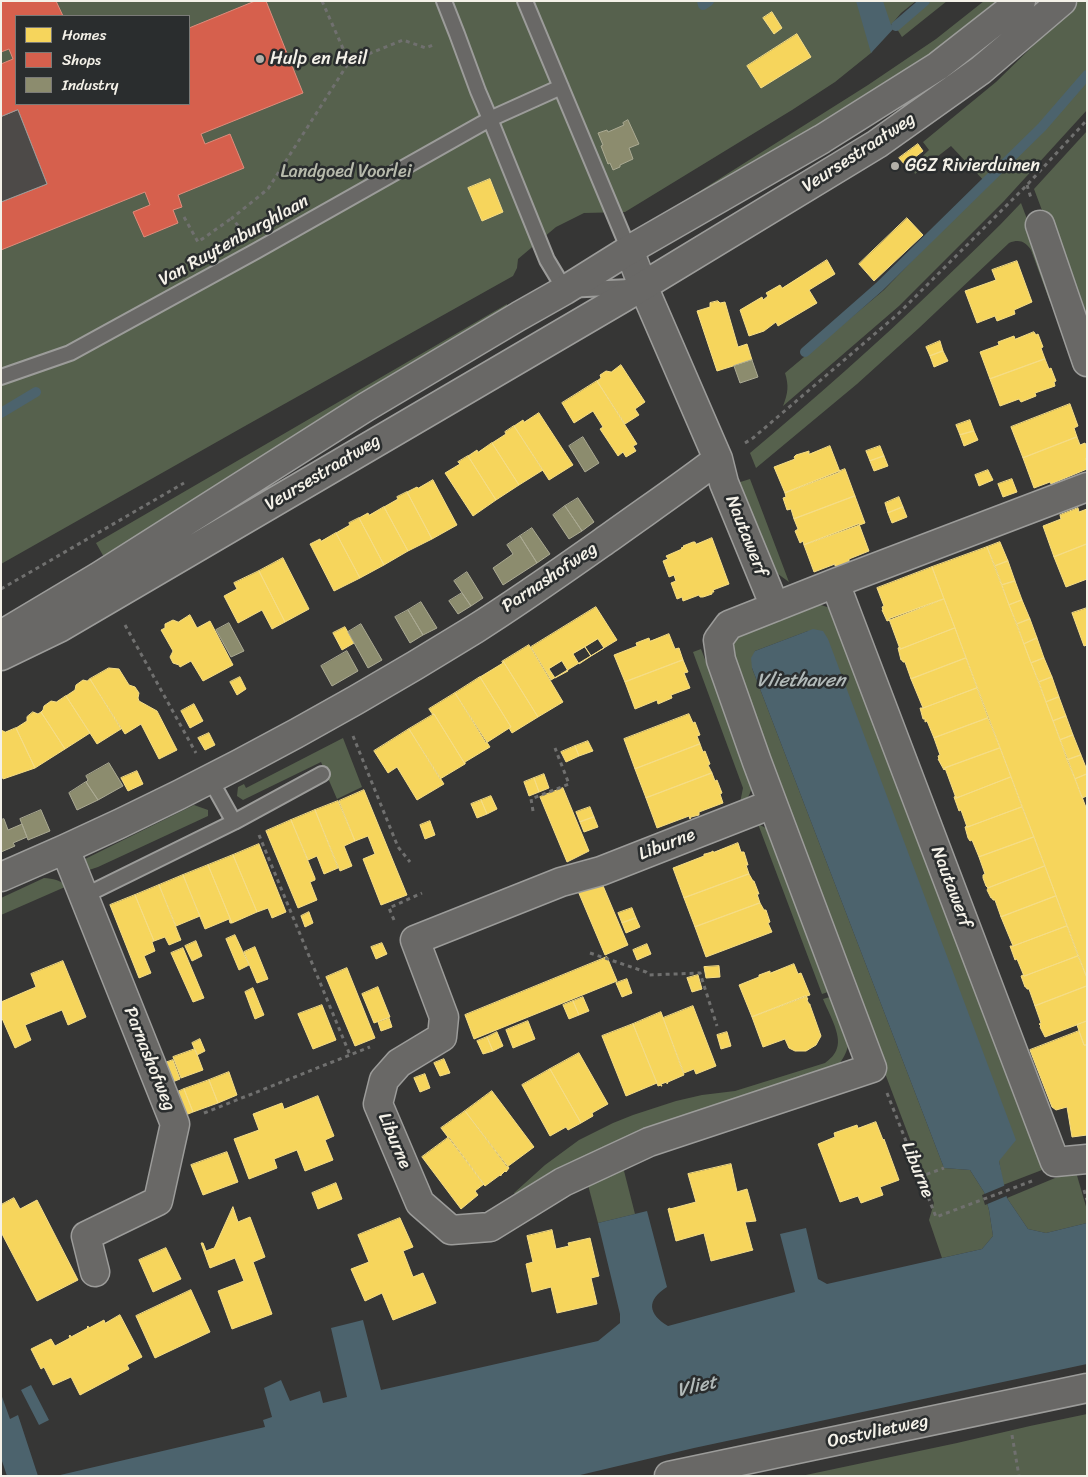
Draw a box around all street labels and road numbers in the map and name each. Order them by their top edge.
street label: Veursestraatweg [798,108,920,198]
street label: Van Ruytenburghlaan [155,191,313,291]
street label: Veursestraatweg [261,430,385,516]
street label: Nautawerf [720,493,772,579]
street label: Parnashofweg [498,538,602,618]
street label: Liburne [636,824,698,866]
street label: Nautawerf [926,843,976,931]
street label: Parnashofweg [118,1004,180,1114]
street label: Liburne [373,1110,415,1172]
street label: Liburne [896,1139,938,1201]
street label: Oostvlietweg [826,1411,930,1453]

